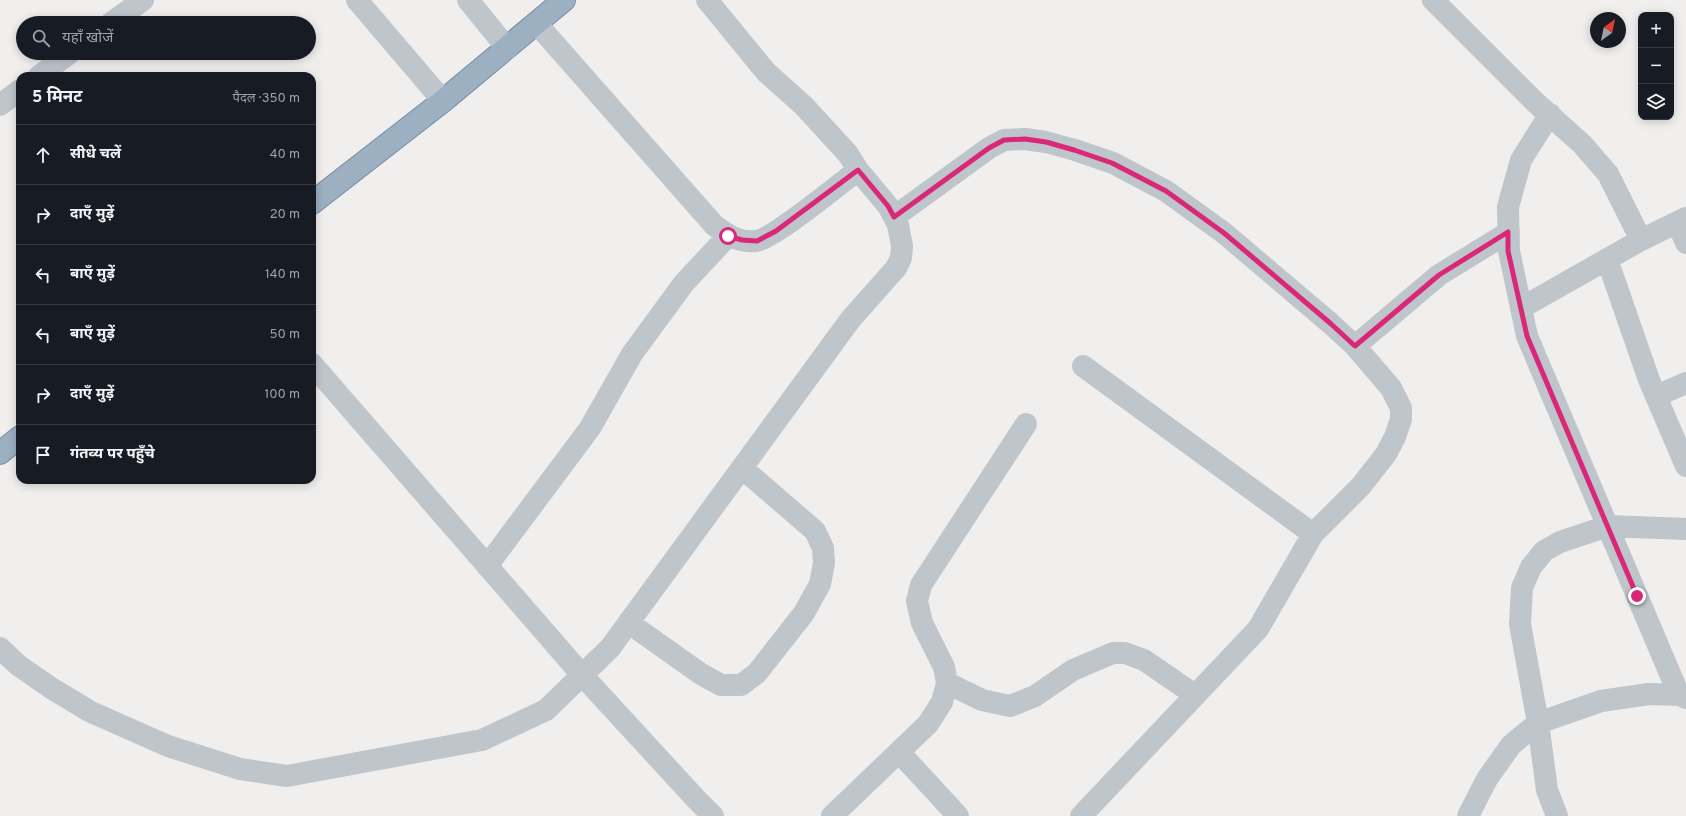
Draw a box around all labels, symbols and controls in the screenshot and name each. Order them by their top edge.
north arrow [1590,12,1626,48]
map controls [1638,12,1674,120]
button: + [1638,12,1674,48]
search box [16,16,316,60]
icon: search [30,27,52,49]
text: यहाँ खोजें [62,29,113,48]
button: − [1638,48,1674,84]
button: layers [1638,84,1674,120]
text: 5 मिनट [32,87,82,109]
text: पैदल · 350 m [233,91,300,107]
icon: ahead [32,144,54,166]
text: सीधे चलें [70,145,121,164]
text: 40 m [270,147,300,163]
icon: right [32,204,54,226]
text: दाएँ मुड़ें [70,205,114,224]
text: 20 m [270,207,300,223]
route start [719,227,737,245]
icon: left [32,264,54,286]
text: बाएँ मुड़ें [70,265,115,284]
text: 140 m [265,267,300,283]
icon: left [32,324,54,346]
text: बाएँ मुड़ें [70,325,115,344]
text: 50 m [270,327,300,343]
icon: right [32,384,54,406]
text: दाएँ मुड़ें [70,385,114,404]
text: 100 m [264,387,300,403]
icon: arrive [32,444,54,466]
text: गंतव्य पर पहुँचे [70,445,155,464]
route end [1628,587,1646,605]

